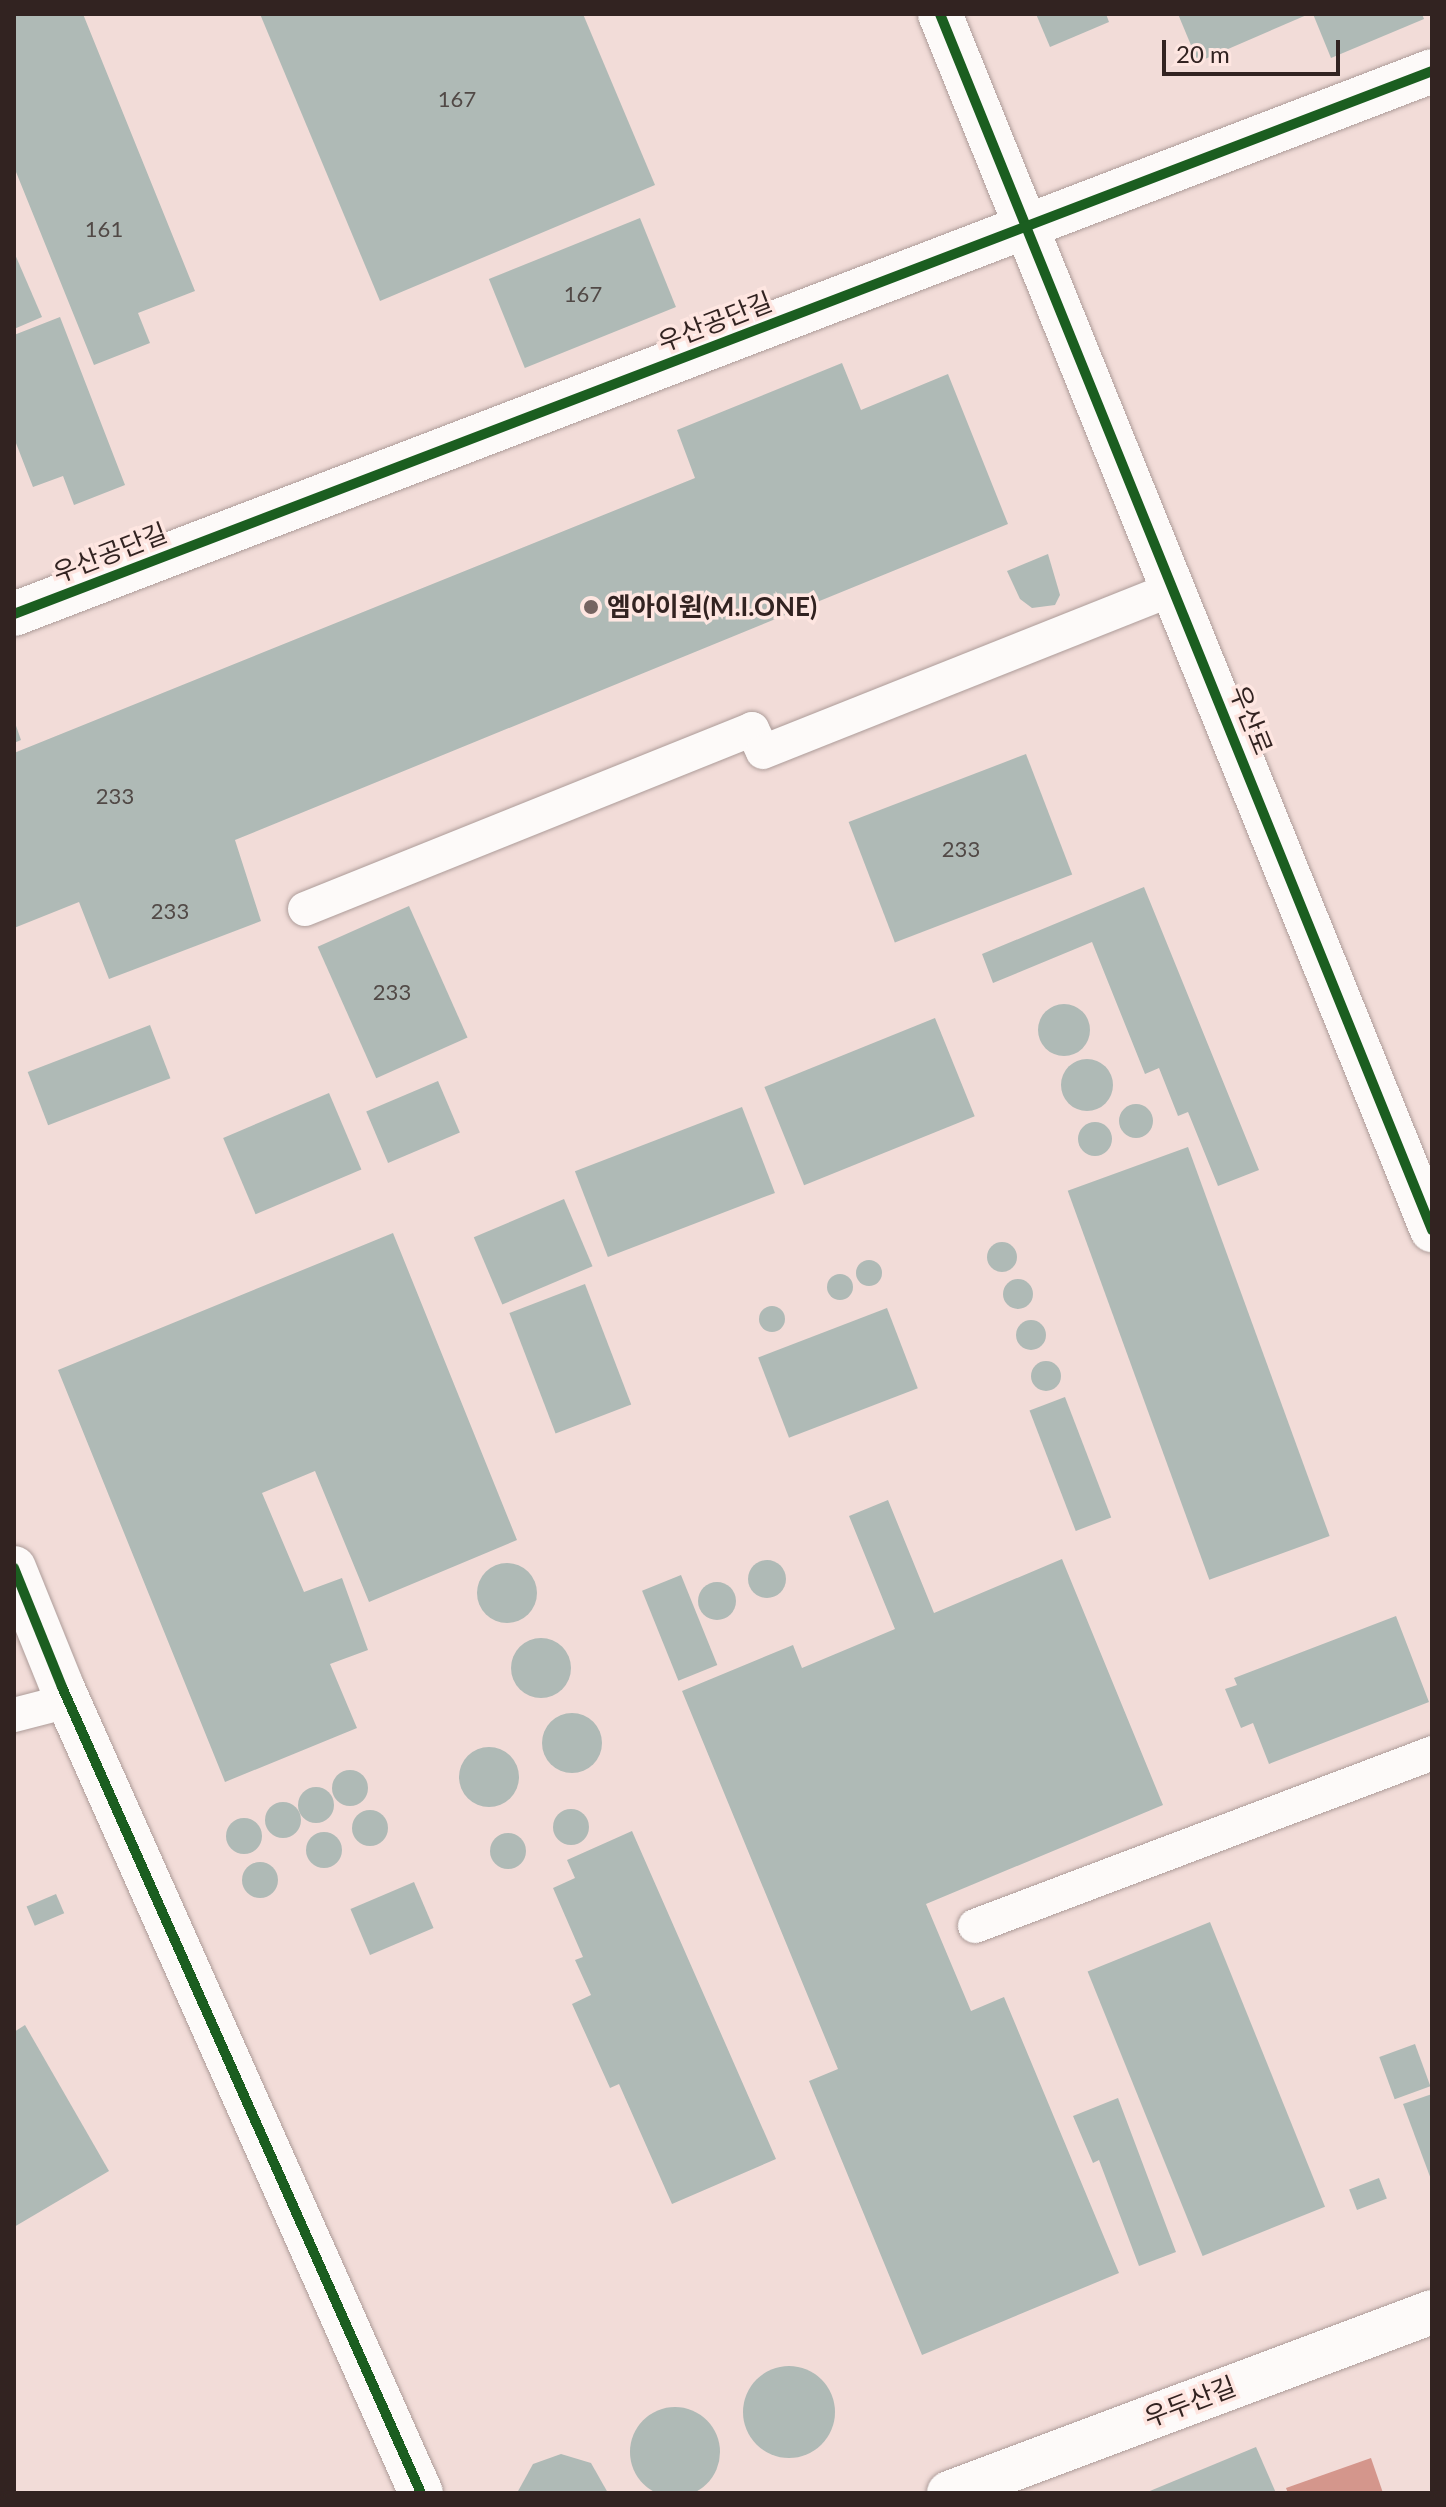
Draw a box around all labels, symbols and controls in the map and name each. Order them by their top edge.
scale bar [1166,24,1344,74]
text: 20 m [1176,39,1230,68]
house number: 167 [438,86,476,112]
house number: 161 [85,216,123,242]
house number: 167 [564,281,602,307]
street label: 우산공단길 [654,286,776,358]
street label: 우산공단길 [49,517,171,589]
place label: 엠아이원(M.I.ONE) [607,591,817,623]
marker: 엠아이원(M.I.ONE) [582,598,600,616]
street label: 우산로 [1223,681,1279,759]
house number: 233 [96,783,134,809]
house number: 233 [942,836,980,862]
house number: 233 [151,898,189,924]
house number: 233 [373,979,411,1005]
street label: 우두산길 [1140,2370,1240,2434]

